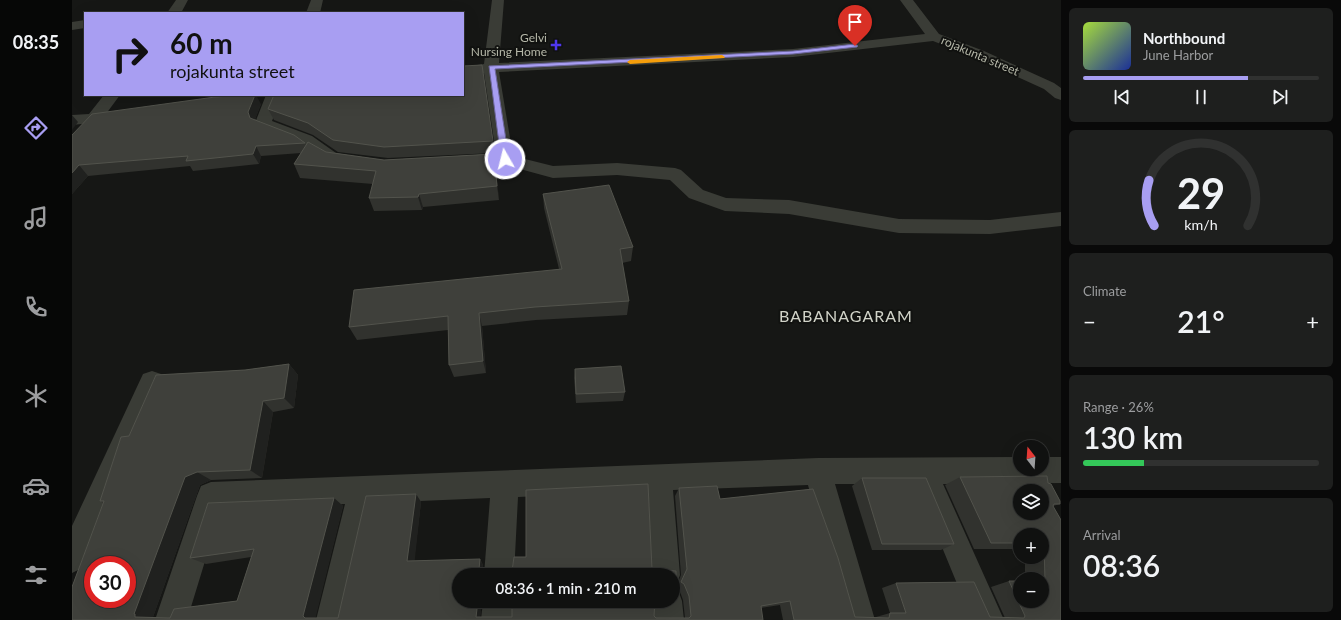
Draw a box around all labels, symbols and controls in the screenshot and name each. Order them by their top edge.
pin [838,5,872,46]
icon: arrive [844,11,866,33]
text: 60 m [170,26,233,60]
icon: right [104,28,156,80]
text: Northbound [1143,29,1225,47]
place label: Gelvi Nursing Home [471,30,547,59]
text: 08:35 [13,31,59,53]
street label: rojakunta street [939,32,1022,79]
marker: Gelvi Nursing Home [550,39,562,51]
text: June Harbor [1143,47,1213,63]
text: rojakunta street [170,60,295,82]
icon: previous [1111,86,1133,108]
icon: pause [1190,86,1212,108]
icon: next [1269,86,1291,108]
icon: directions [22,114,50,142]
position arrow [484,138,526,180]
text: 29 [1177,167,1225,217]
icon: music [22,204,50,232]
text: km/h [1184,215,1218,232]
text: Climate [1083,283,1126,299]
icon: phone [22,293,50,321]
text: 21° [1177,303,1225,339]
district label: BABANAGARAM [779,306,913,325]
text: − [1083,308,1096,335]
text: + [1306,308,1319,335]
icon: climate [22,382,50,410]
text: Range · 26% [1083,399,1154,415]
text: 130 km [1083,419,1183,455]
north arrow [1013,440,1049,476]
map controls [1013,440,1049,608]
icon: car [22,472,50,500]
button: layers [1013,484,1049,520]
text: Arrival [1083,527,1120,543]
button: + [1013,528,1049,564]
text: 08:36 [1083,547,1160,583]
speed limit sign: 30 [84,556,136,608]
icon: filters [22,561,50,589]
button: − [1013,572,1049,608]
text: 08:36 · 1 min · 210 m [496,579,636,597]

